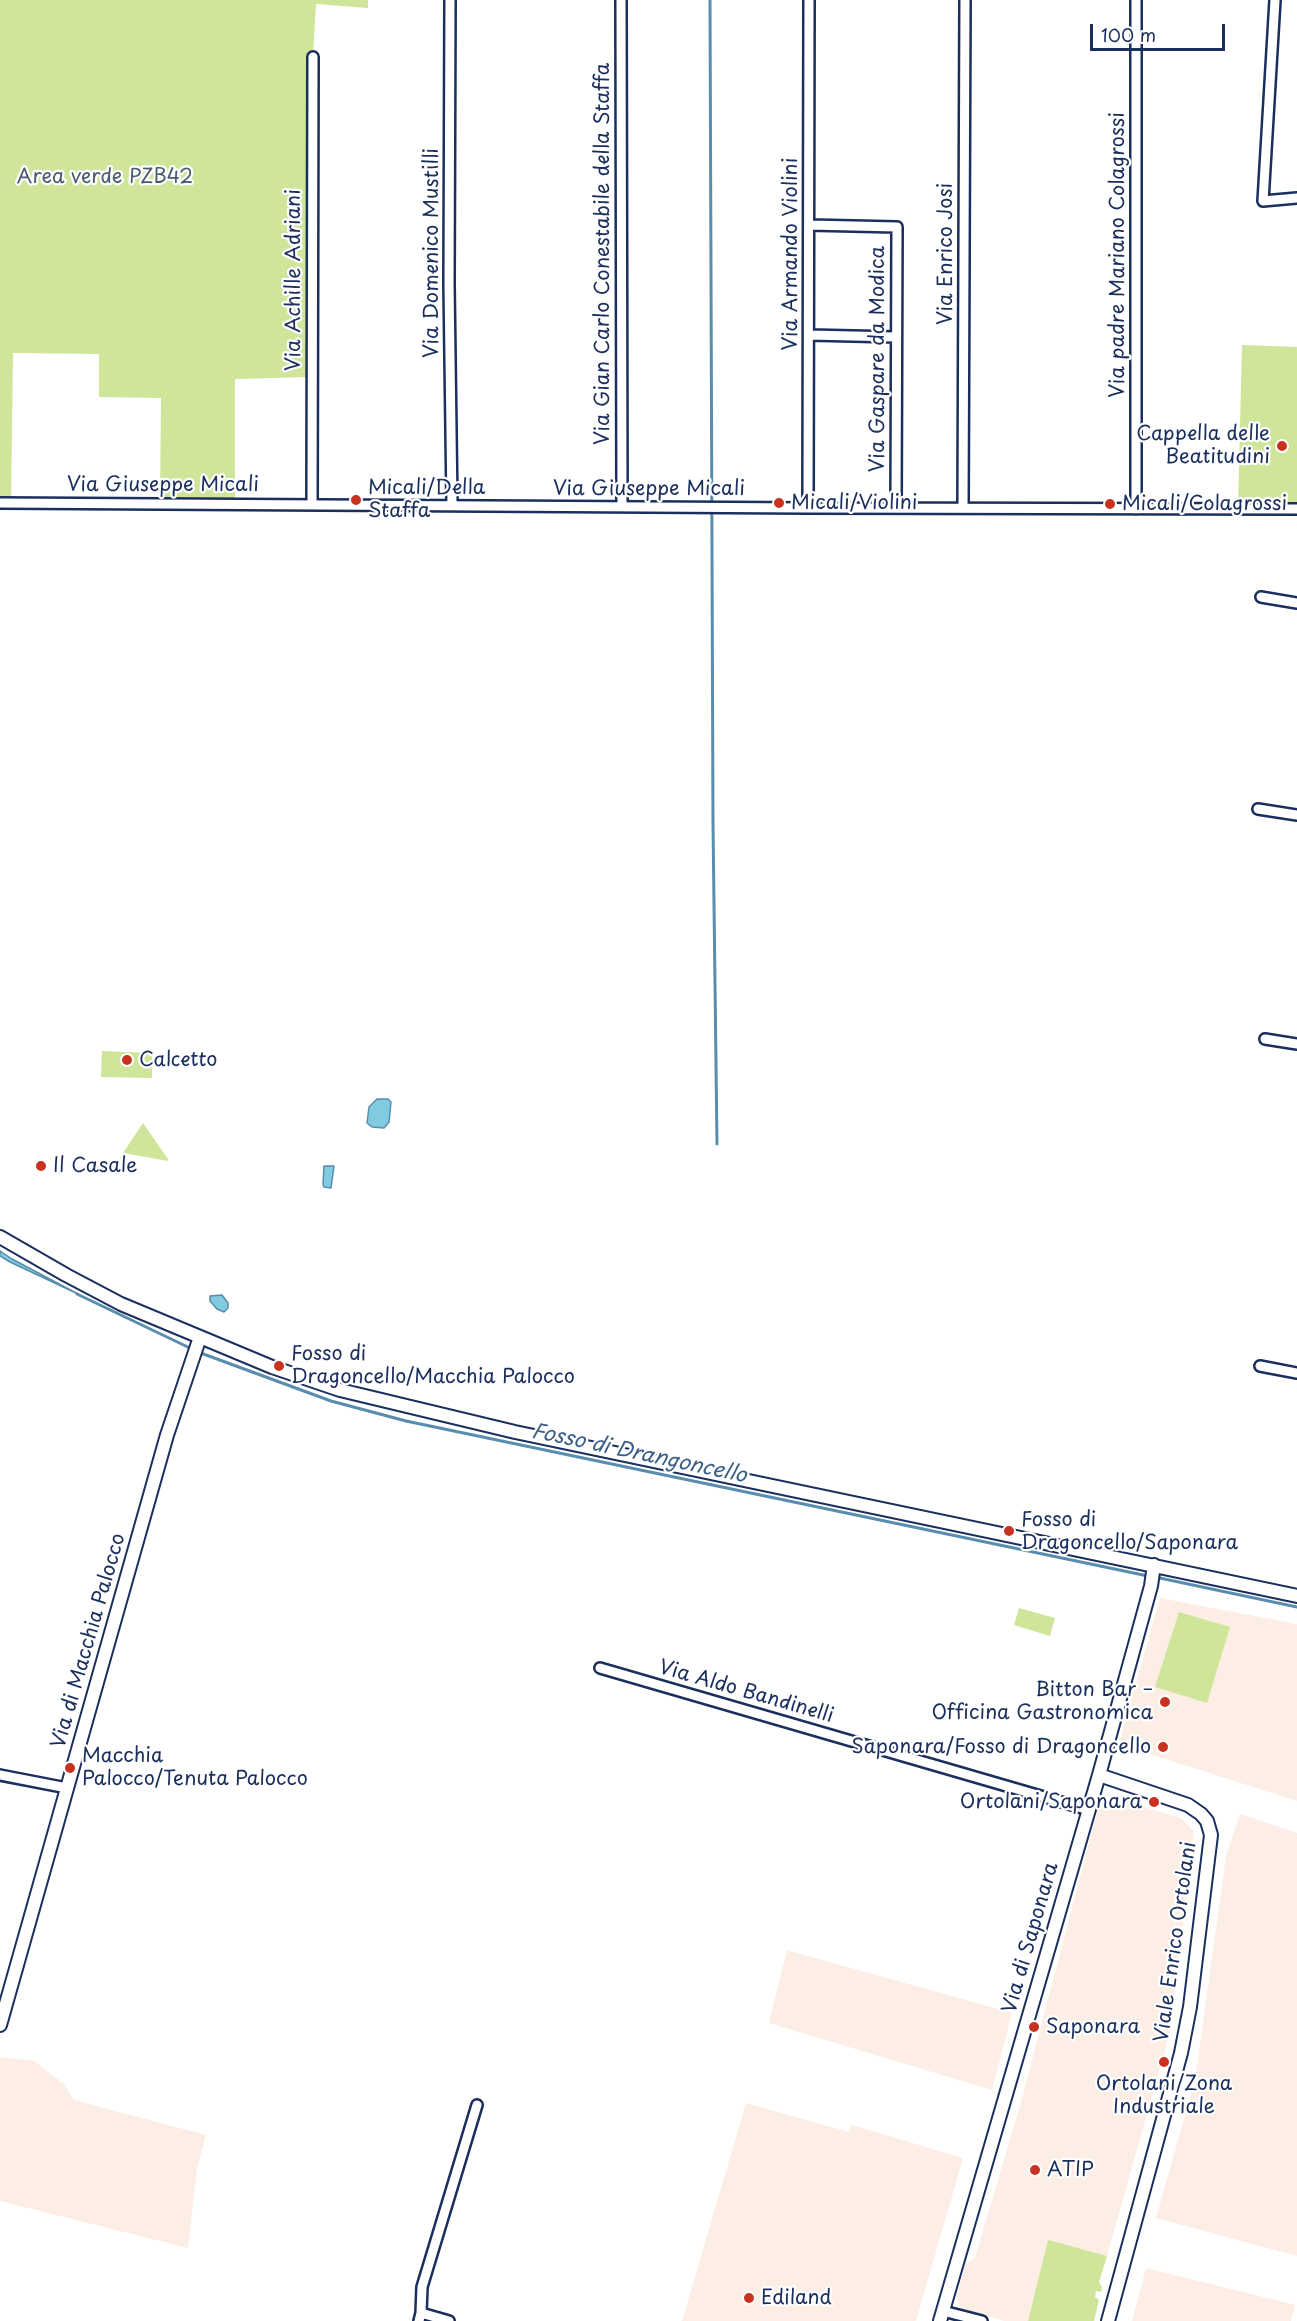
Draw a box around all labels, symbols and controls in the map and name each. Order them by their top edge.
scale bar [1093,12,1228,50]
text: 100 m [1101,21,1156,48]
street label: Via Gian Carlo Conestabile della Staffa [591,63,615,445]
street label: Via padre Mariano Colagrossi [1106,112,1130,398]
street label: Via Domenico Mustilli [420,148,444,358]
street label: Via Armando Violini [779,158,803,350]
park label: Area verde PZB42 [17,165,193,189]
street label: Via Enrico Josi [934,183,958,325]
street label: Via Achille Adriani [282,189,306,371]
street label: Via Gaspare da Modica [866,246,890,472]
place label: Cappella delle Beatitudini [1136,422,1270,469]
marker: Cappella delle Beatitudini [1275,439,1289,453]
street label: Via Giuseppe Micali [67,473,259,497]
place label: Micali/Della Staffa [368,476,485,523]
street label: Via Giuseppe Micali [553,477,745,501]
place label: Micali/Violini [791,491,918,515]
place label: Micali/Colagrossi [1122,492,1287,516]
marker: Micali/Della Staffa [349,493,363,507]
marker: Micali/Violini [772,496,786,510]
marker: Micali/Colagrossi [1103,497,1117,511]
place label: Calcetto [139,1048,217,1072]
marker: Calcetto [120,1053,134,1067]
place label: Il Casale [53,1154,138,1178]
marker: Il Casale [34,1159,48,1173]
place label: Fosso di Dragoncello/Macchia Palocco [291,1342,575,1389]
marker: Fosso di Dragoncello/Macchia Palocco [272,1359,286,1373]
water label: Fosso di Drangoncello [529,1419,749,1489]
place label: Fosso di Dragoncello/Saponara [1021,1508,1238,1555]
marker: Fosso di Dragoncello/Saponara [1002,1524,1016,1538]
street label: Via di Macchia Palocco [47,1531,131,1751]
street label: Via Aldo Bandinelli [656,1656,836,1728]
place label: Bitton Bar – Officina Gastronomica [931,1678,1153,1725]
marker: Bitton Bar – Officina Gastronomica [1158,1695,1172,1709]
place label: Saponara/Fosso di Dragoncello [851,1735,1151,1759]
marker: Saponara/Fosso di Dragoncello [1156,1740,1170,1754]
place label: Macchia Palocco/Tenuta Palocco [82,1744,308,1791]
marker: Macchia Palocco/Tenuta Palocco [63,1761,77,1775]
place label: Ortolani/Saponara [960,1790,1142,1814]
marker: Ortolani/Saponara [1147,1795,1161,1809]
street label: Viale Enrico Ortolani [1150,1840,1202,2044]
street label: Via di Saponara [998,1860,1064,2016]
place label: Saponara [1046,2015,1140,2039]
marker: Saponara [1027,2020,1041,2034]
marker: Ortolani/Zona Industriale [1157,2055,1171,2069]
place label: Ortolani/Zona Industriale [1096,2072,1232,2119]
place label: ATIP [1047,2158,1094,2182]
marker: ATIP [1028,2163,1042,2177]
place label: Ediland [761,2286,832,2310]
marker: Ediland [742,2291,756,2305]

